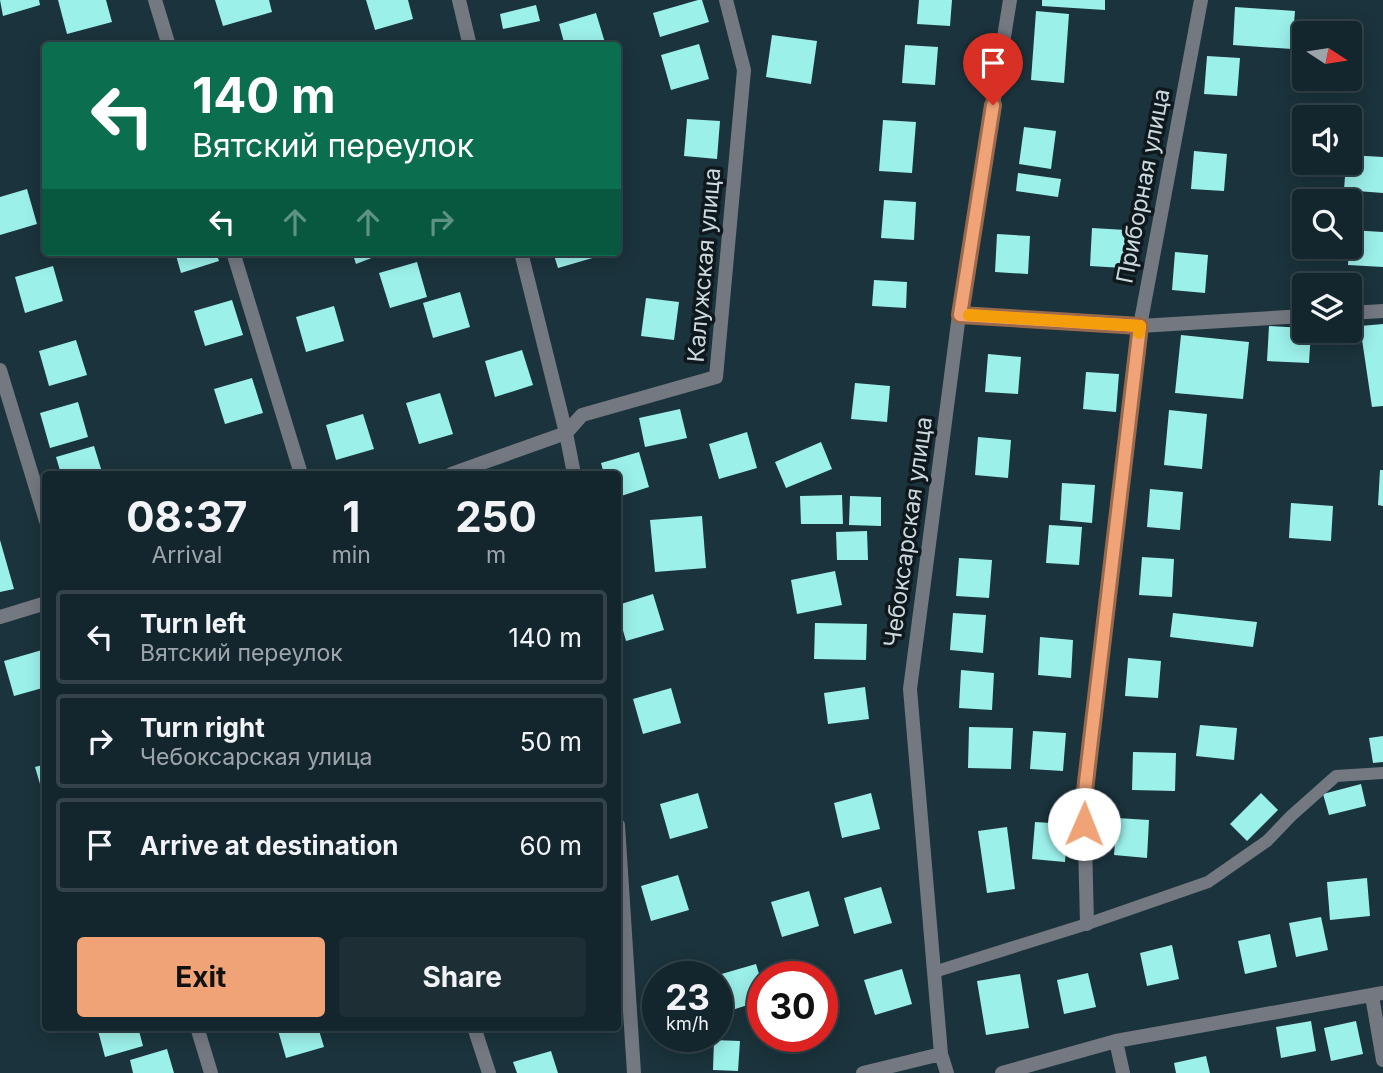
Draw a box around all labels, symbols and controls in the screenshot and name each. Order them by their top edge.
north arrow [1292,21,1362,91]
map controls [1292,21,1362,343]
pin [963,33,1023,105]
icon: arrive [974,44,1012,82]
text: 140 m [192,66,336,125]
icon: left [77,70,168,161]
street label: Приборная улица [1110,86,1176,286]
button: sound [1292,105,1362,175]
text: Вятский переулок [192,126,474,165]
street label: Калужская улица [682,166,726,364]
button: search [1292,189,1362,259]
icon: left [203,203,241,241]
icon: ahead [276,203,314,241]
icon: ahead [349,203,387,241]
icon: right [422,203,460,241]
button: layers [1292,273,1362,343]
street label: Чебоксарская улица [878,415,938,649]
text: 08:37 [126,491,247,542]
text: 1 [342,491,360,542]
text: 250 [455,491,537,542]
text: Arrival [151,541,222,569]
text: min [332,541,371,569]
text: m [486,541,506,569]
text: Turn left [140,608,246,639]
icon: left [81,618,119,656]
text: 140 m [508,622,582,653]
text: Вятский переулок [140,639,343,667]
text: Turn right [140,712,265,743]
icon: right [81,722,119,760]
text: 50 m [520,726,582,757]
text: Чебоксарская улица [140,743,372,771]
position arrow [1047,787,1121,861]
icon: arrive [81,826,119,864]
text: Arrive at destination [140,830,399,861]
text: 60 m [519,830,582,861]
button: Exit [77,937,325,1017]
button: Share [339,937,586,1017]
speed limit sign: 30 [747,961,838,1052]
text: 23 [665,976,710,1018]
text: km/h [666,1013,709,1034]

